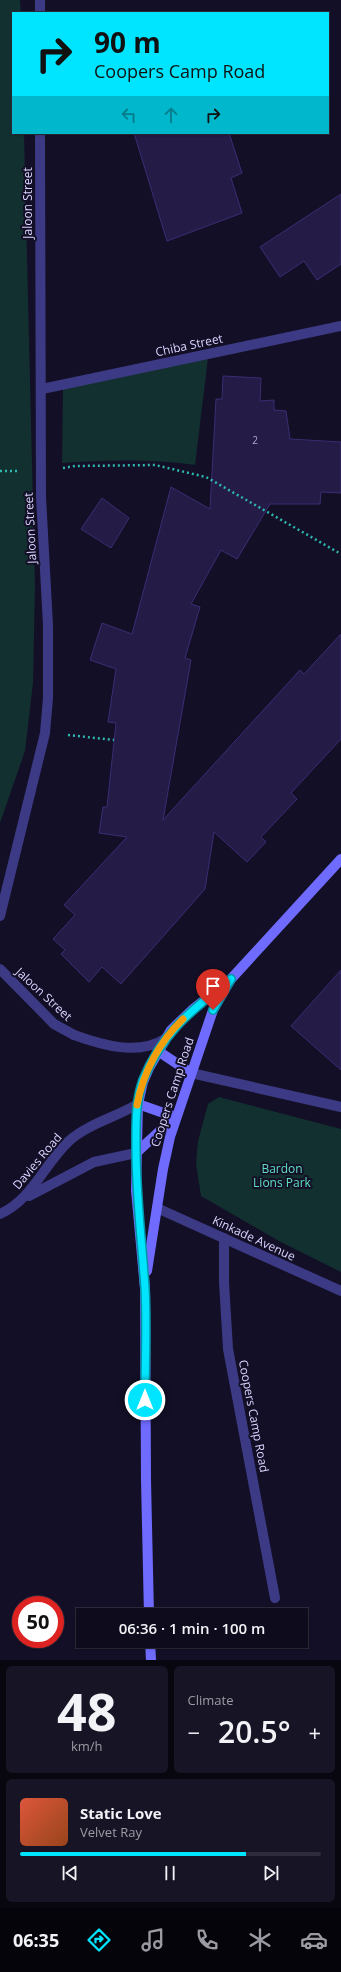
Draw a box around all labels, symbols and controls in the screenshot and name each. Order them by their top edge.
text: 90 m [94,23,161,61]
icon: right [28,28,80,80]
text: Coopers Camp Road [94,59,265,83]
icon: left [118,104,140,126]
icon: ahead [160,104,182,126]
icon: right [202,104,224,126]
street label: Jaloon Street [19,167,36,240]
street label: Chiba Street [154,330,224,360]
house number: 2 [252,433,258,447]
street label: Jaloon Street [20,492,40,565]
street label: Jaloon Street [11,963,76,1025]
pin [196,969,230,1010]
icon: arrive [202,975,224,997]
street label: Coopers Camp Road [146,1035,198,1149]
street label: Davies Road [8,1129,66,1193]
park label: Bardon Lions Park [253,1160,312,1191]
street label: Kinkade Avenue [210,1211,298,1265]
street label: Coopers Camp Road [235,1358,273,1474]
position arrow [124,1379,166,1421]
speed limit sign: 50 [12,1596,64,1648]
text: 06:36 · 1 min · 100 m [119,1618,265,1638]
text: 48 [57,1675,116,1746]
text: Climate [188,1691,233,1709]
text: 20.5° [218,1711,291,1752]
text: − [188,1717,200,1747]
text: + [308,1717,321,1747]
text: km/h [71,1737,103,1755]
text: Static Love [80,1803,162,1823]
text: Velvet Ray [80,1823,142,1841]
icon: previous [59,1862,81,1884]
icon: pause [159,1862,181,1884]
icon: next [260,1862,282,1884]
icon: directions [85,1926,113,1954]
icon: music [139,1926,167,1954]
icon: phone [193,1926,221,1954]
icon: climate [246,1926,274,1954]
icon: car [300,1926,328,1954]
text: 06:35 [13,1928,59,1952]

